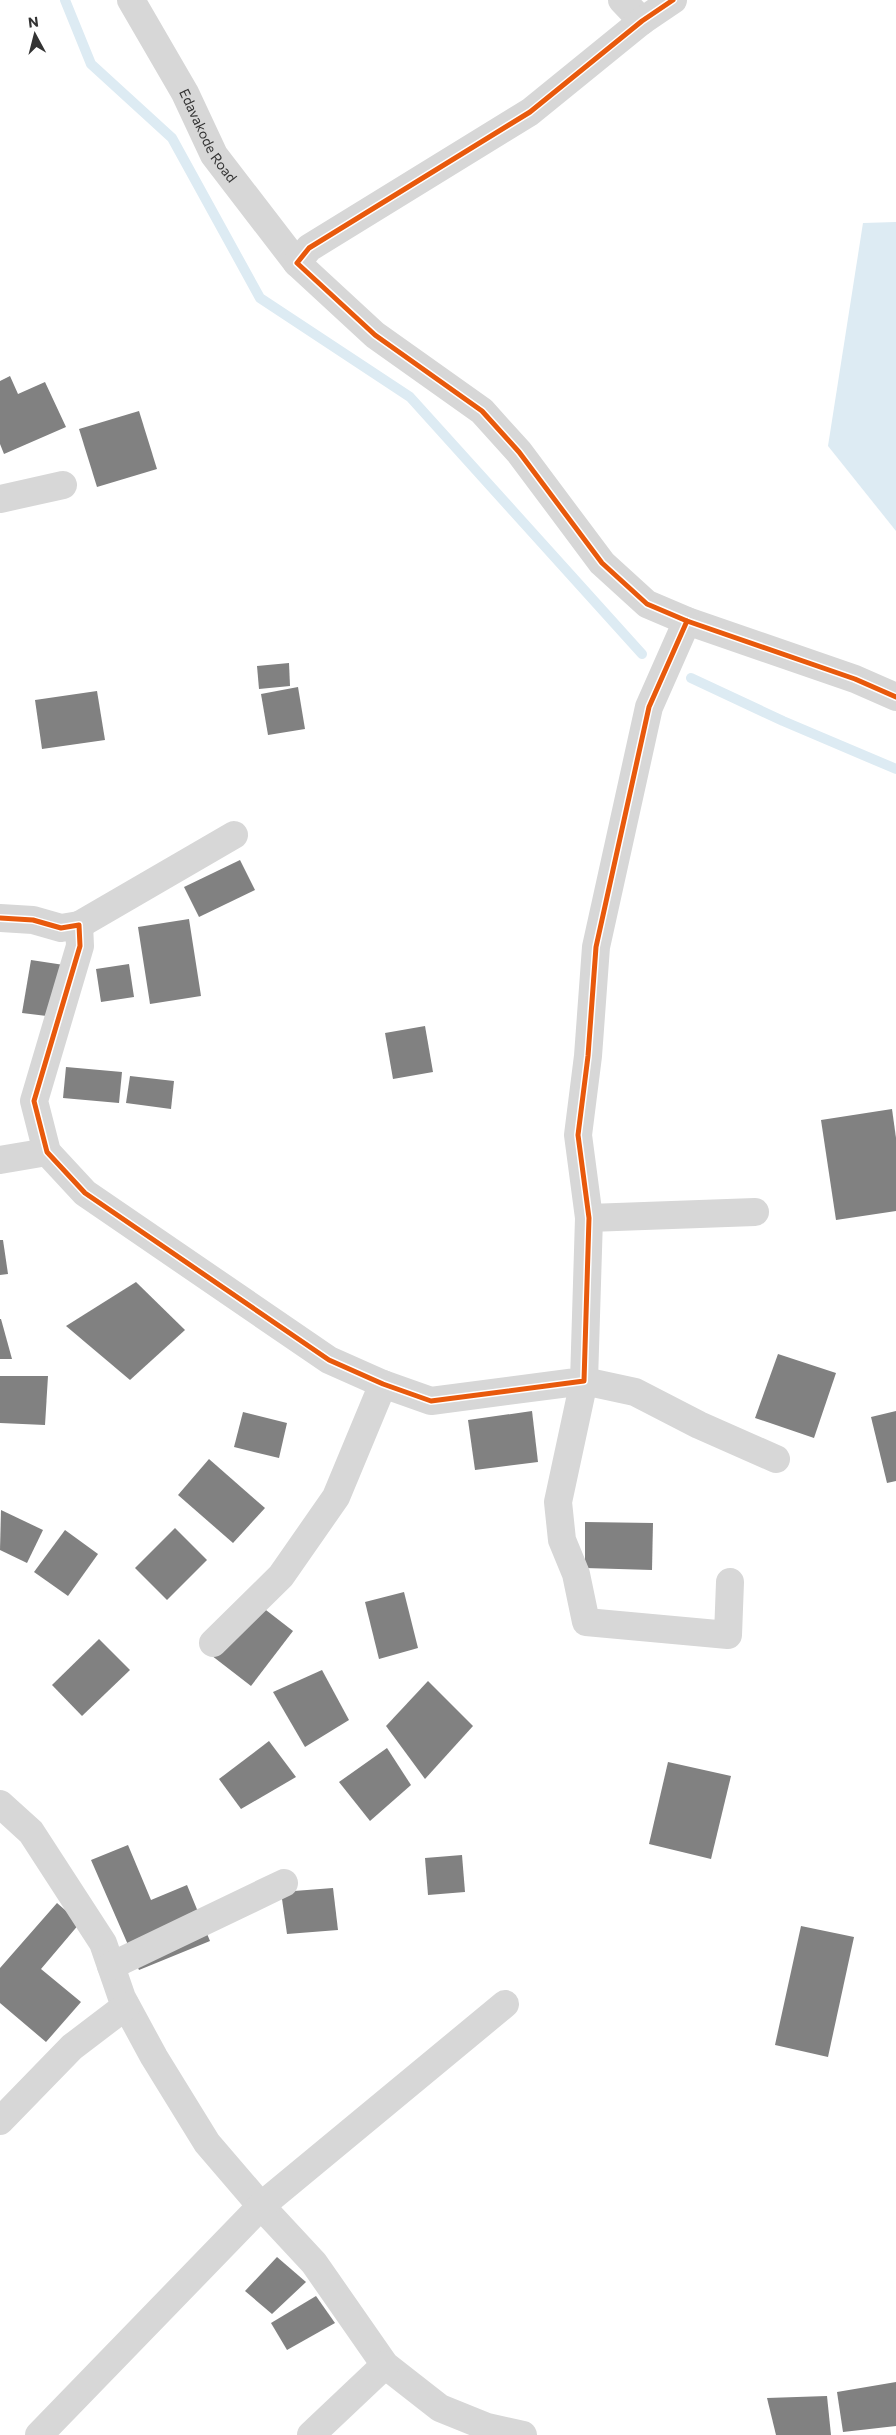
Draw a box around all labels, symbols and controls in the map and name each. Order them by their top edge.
north arrow [10,10,60,60]
text: N [27,13,40,31]
street label: Edavakode Road [176,86,241,185]

